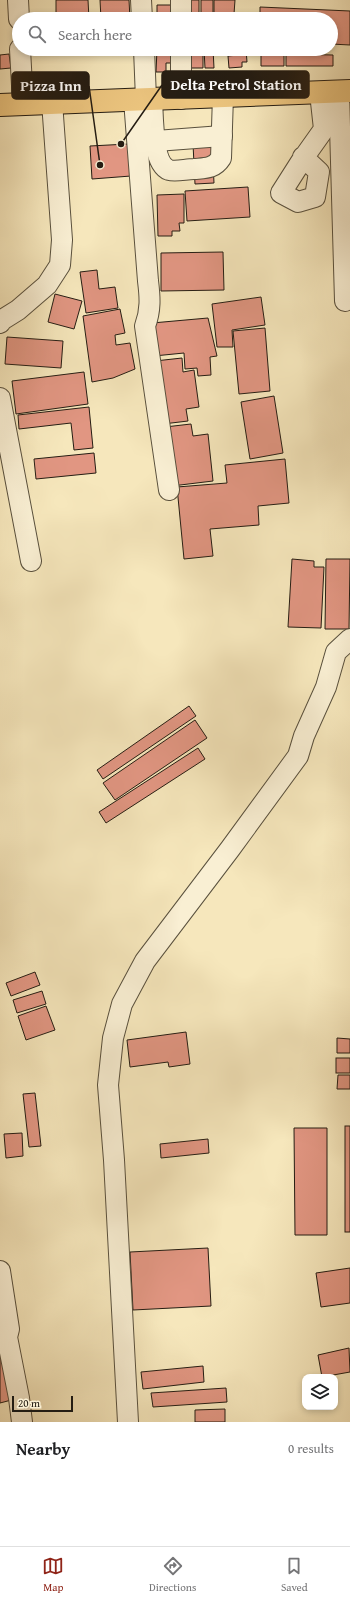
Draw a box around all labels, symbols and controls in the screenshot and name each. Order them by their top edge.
search box [12,12,338,56]
icon: search [26,23,48,45]
text: Search here [58,24,132,45]
callout: Delta Petrol Station [162,71,309,98]
callout: Pizza Inn [12,72,89,99]
text: Delta Petrol Station [170,74,302,95]
text: Pizza Inn [20,75,82,96]
map controls [302,1374,338,1410]
button: layers [302,1374,338,1410]
scale bar [12,1394,73,1413]
text: 20 m [18,1395,40,1411]
text: Nearby [16,1436,70,1461]
text: 0 results [288,1439,334,1458]
tab: Map [42,1555,64,1595]
tab: Directions [149,1555,196,1595]
tab: Saved [281,1555,308,1595]

